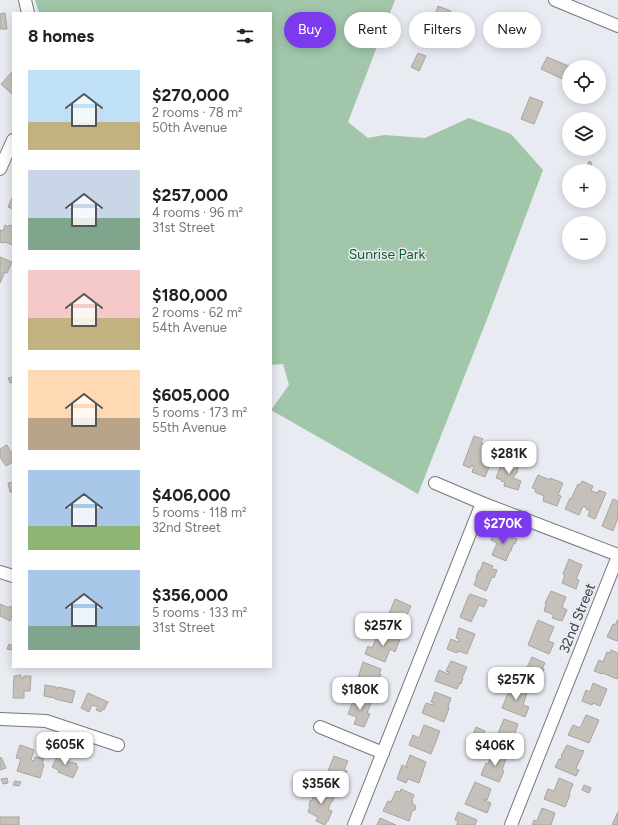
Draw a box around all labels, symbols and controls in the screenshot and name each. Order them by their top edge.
chip: Buy [284,12,336,48]
chip: Rent [344,12,401,48]
chip: Filters [409,12,475,48]
chip: New [483,12,541,48]
icon: filters [234,25,256,47]
text: 8 homes [28,26,94,46]
map controls [562,60,606,260]
button: locate [562,60,606,104]
text: $270,000 [152,85,229,105]
icon: home [60,86,108,134]
text: 2 rooms · 78 m² [152,105,243,120]
button: layers [562,112,606,156]
text: 50th Avenue [152,120,227,135]
button: + [562,164,606,208]
text: $257,000 [152,185,228,205]
icon: home [60,186,108,234]
text: 4 rooms · 96 m² [152,205,243,220]
button: − [562,216,606,260]
text: 31st Street [152,220,215,235]
park label: Sunrise Park [349,246,425,263]
text: $180,000 [152,285,227,305]
icon: home [60,286,108,334]
text: 2 rooms · 62 m² [152,305,242,320]
text: 54th Avenue [152,320,227,335]
text: $605,000 [152,385,230,405]
icon: home [60,386,108,434]
text: 5 rooms · 173 m² [152,405,247,420]
text: 55th Avenue [152,420,226,435]
pin: $281K [481,441,537,475]
text: $281K [491,446,527,461]
text: $406,000 [152,485,230,505]
icon: home [60,486,108,534]
text: 5 rooms · 118 m² [152,505,247,520]
pin: $270K [475,511,531,545]
text: $270K [483,516,523,531]
text: 32nd Street [152,520,221,535]
street label: 32nd Street [556,581,599,656]
text: $356,000 [152,585,228,605]
icon: home [60,586,108,634]
text: 5 rooms · 133 m² [152,605,248,620]
pin: $257K [355,613,411,647]
text: $257K [364,618,402,633]
text: 31st Street [152,620,215,635]
pin: $257K [488,667,544,701]
text: $257K [497,672,535,687]
pin: $180K [332,677,388,711]
text: $180K [341,682,379,697]
pin: $605K [37,732,93,766]
pin: $406K [467,733,523,767]
text: $605K [45,737,85,752]
text: $406K [475,738,515,753]
pin: $356K [293,771,349,805]
text: $356K [302,776,340,791]

